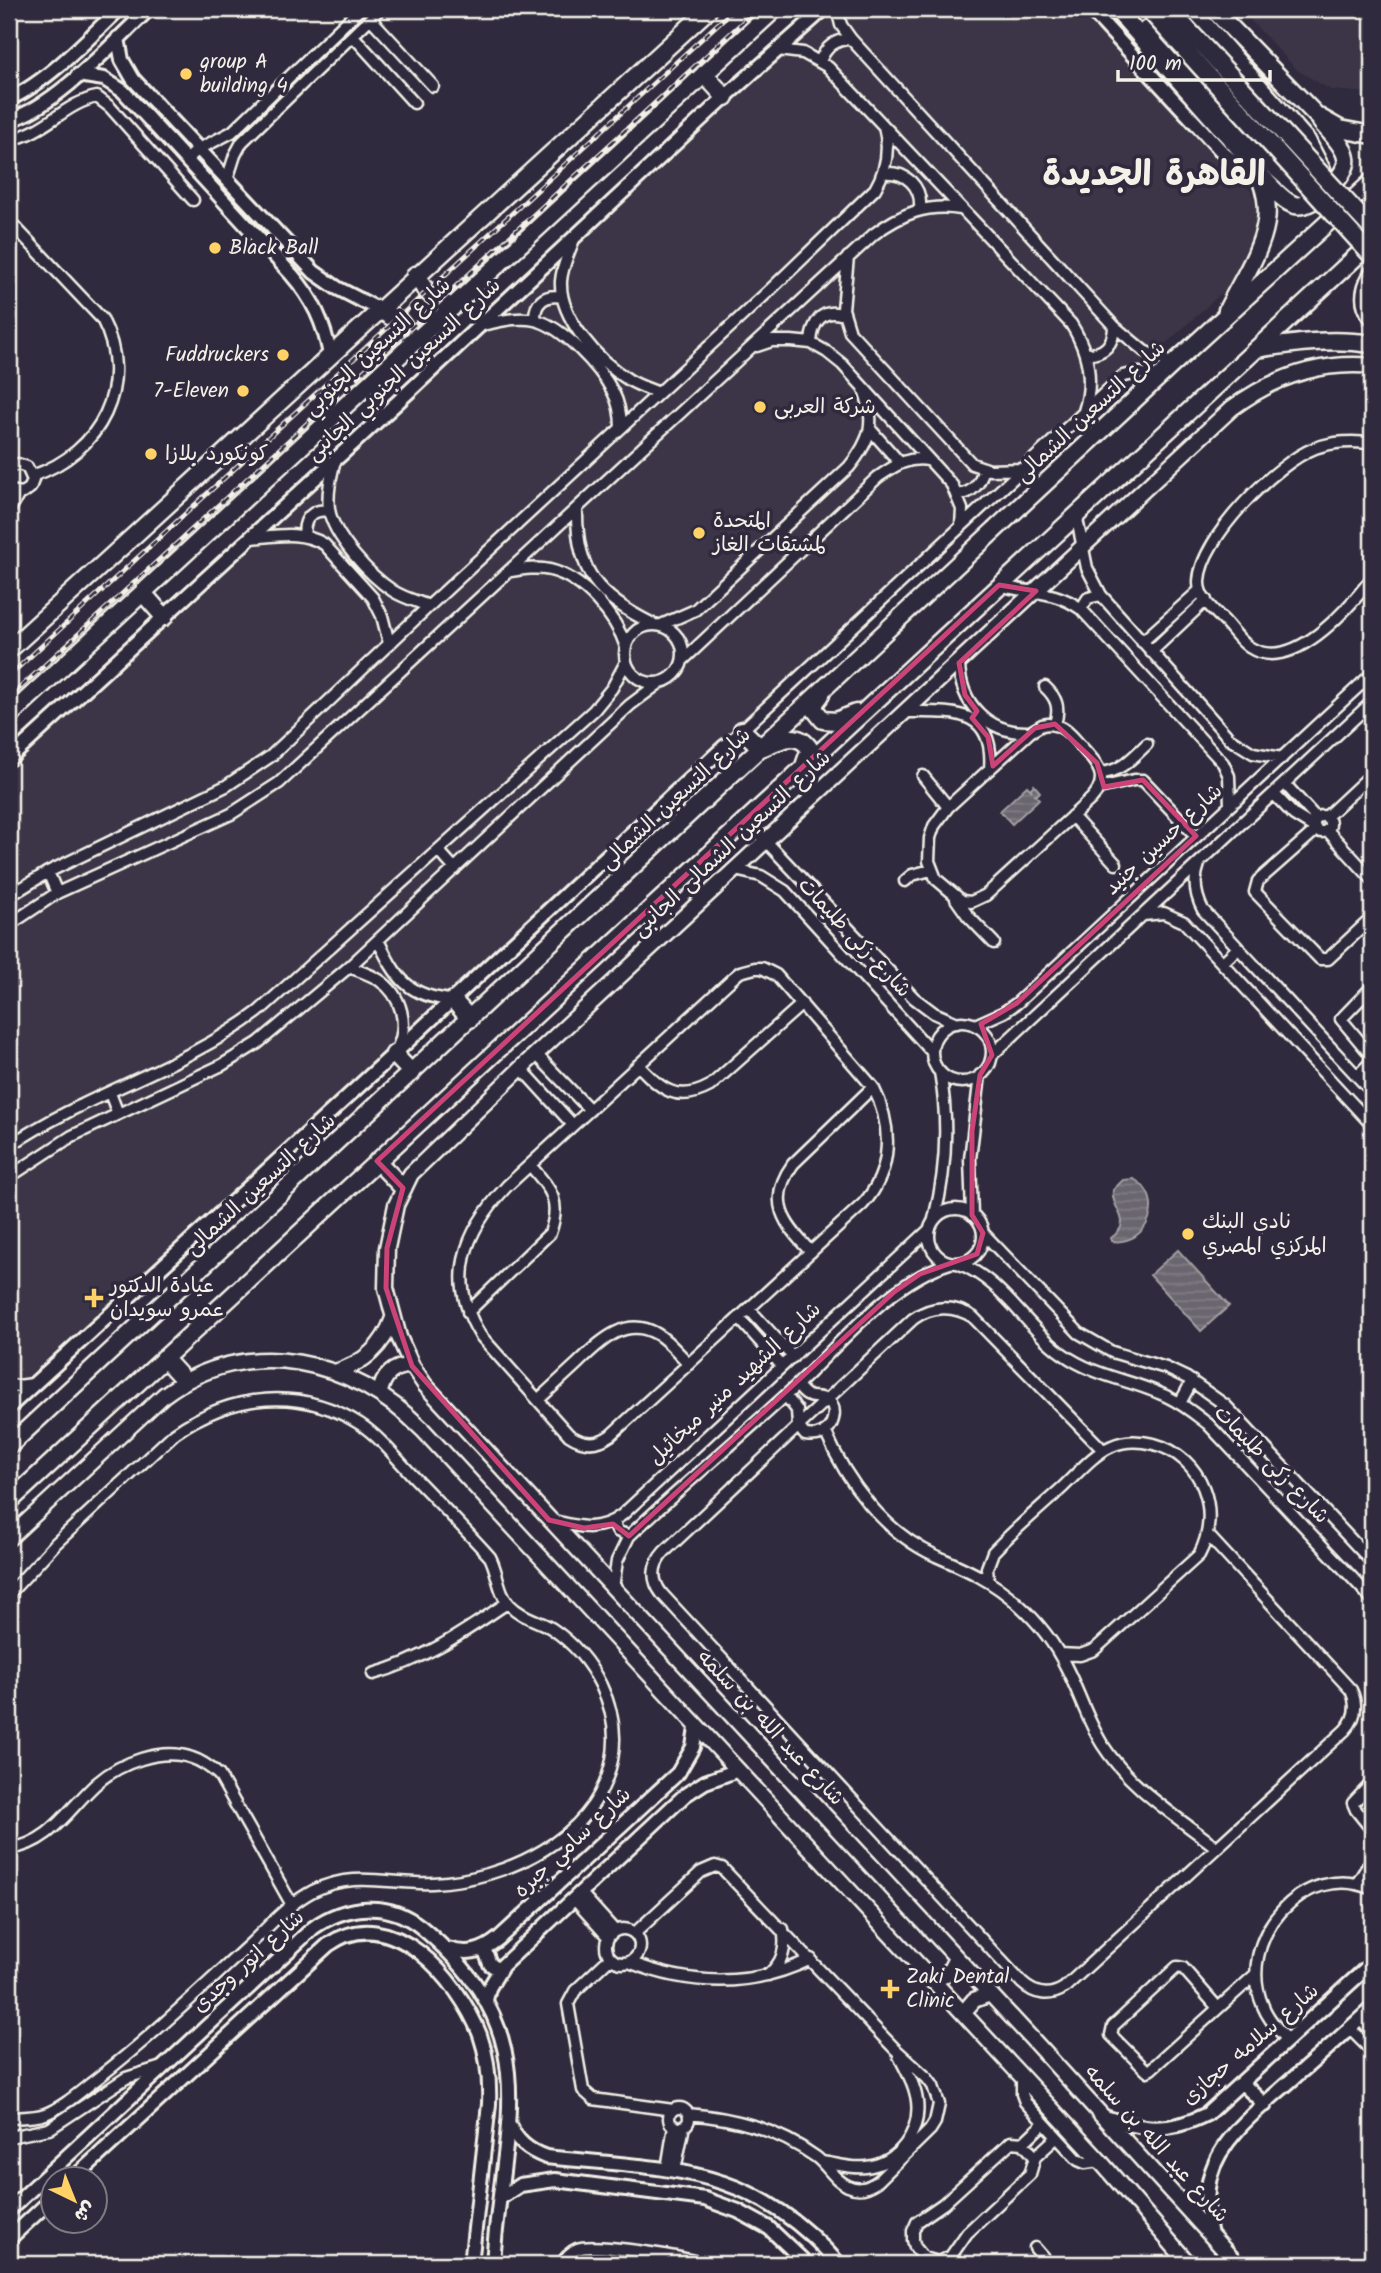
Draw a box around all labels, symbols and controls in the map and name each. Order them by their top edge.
scale bar [1118,38,1271,82]
place label: group A building 4 [199,46,288,103]
text: 100 m [1129,48,1182,81]
marker: group A building 4 [178,66,194,82]
district label: القاهرة الجديدة [1042,148,1266,204]
place label: Black Ball [229,232,319,265]
marker: Black Ball [207,240,223,256]
street label: شارع التسعين الجنوبي [297,270,460,425]
street label: شارع التسعين الجنوبي الجانبى [299,270,510,470]
street label: شارع التسعين الشمالى [1008,333,1174,491]
place label: Fuddruckers [165,339,269,372]
marker: Fuddruckers [275,347,291,363]
place label: 7-Eleven [153,375,229,408]
marker: 7-Eleven [235,383,251,399]
place label: شركة العربى [774,391,876,424]
marker: شركة العربى [752,399,768,415]
place label: كونكورد بلازا [165,438,268,471]
marker: كونكورد بلازا [143,446,159,462]
place label: المتحدة لمشتقات الغاز [711,505,826,562]
marker: المتحدة لمشتقات الغاز [691,525,707,541]
street label: شارع التسعين الشمالى [593,720,759,878]
street label: شارع التسعين الشمالى الجانبى [625,742,839,946]
street label: شارع حسين جنيد [1097,776,1231,904]
street label: شارع زكى طليمات [789,870,919,1006]
street label: شارع التسعين الشمالى [178,1106,344,1264]
place label: نادي البنك المركزي المصري [1202,1206,1327,1263]
marker: نادي البنك المركزي المصري [1180,1226,1196,1242]
place label: عيادة الدكتور عمرو سويدان [108,1270,225,1327]
marker: عيادة الدكتور عمرو سويدان [84,1288,104,1308]
street label: شارع الشهيد منير ميخائيل [641,1294,829,1474]
street label: شارع زكى طليمات [1205,1398,1337,1532]
street label: شارع عبد الله بن سلمه [688,1642,852,1814]
street label: شارع سامي جبره [506,1779,640,1907]
street label: شارع انور وجدى [185,1902,313,2022]
place label: Zaki Dental Clinic [906,1961,1009,2018]
street label: شارع سلامه حجازى [1175,1976,1327,2114]
marker: Zaki Dental Clinic [880,1979,900,1999]
street label: شارع عبد الله بن سلمه [1075,2057,1237,2231]
north arrow [38,2164,108,2234]
text: ش [66,2193,102,2229]

